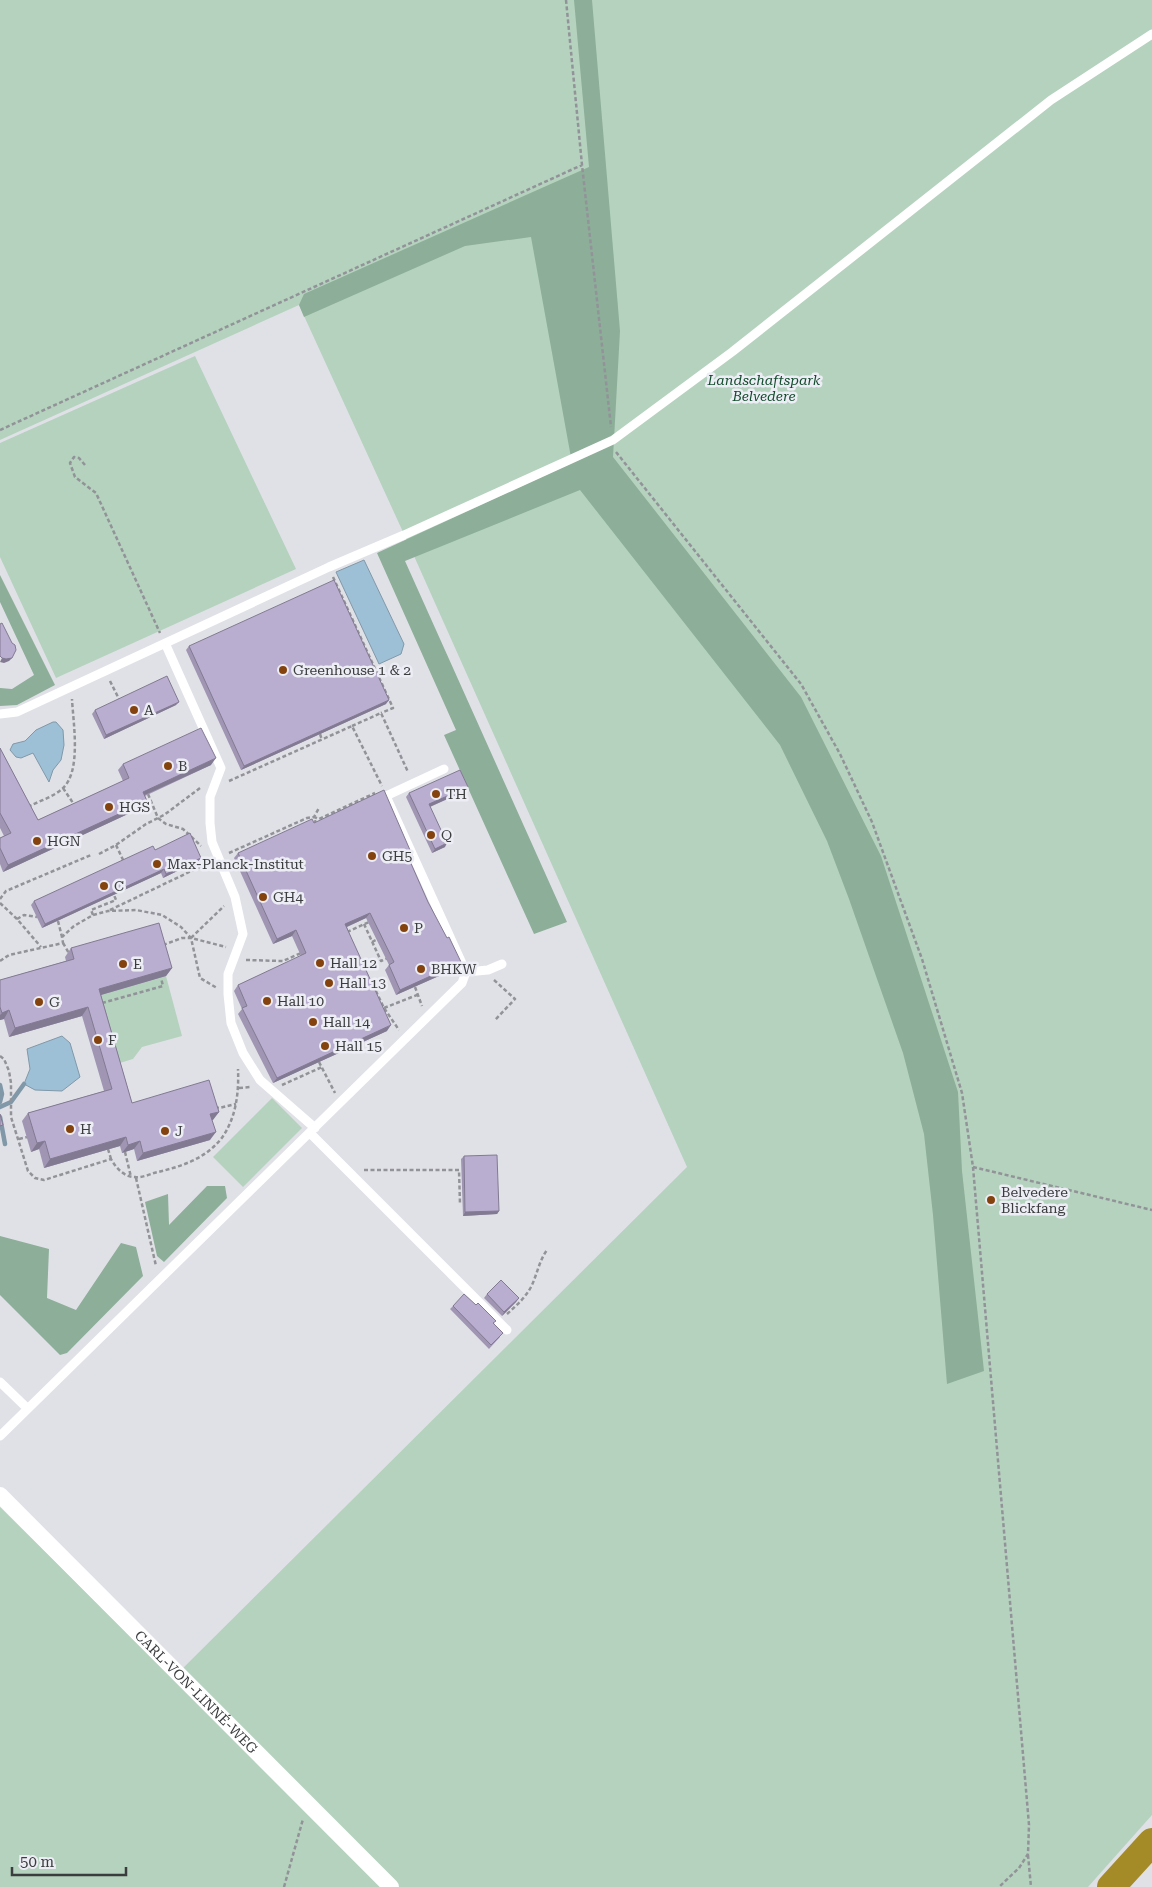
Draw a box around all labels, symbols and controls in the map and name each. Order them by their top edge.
park label: Landschaftspark Belvedere [707,372,821,404]
place label: Greenhouse 1 & 2 [293,662,411,678]
marker: Greenhouse 1 & 2 [277,664,289,676]
place label: A [144,702,154,718]
marker: A [128,704,140,716]
place label: B [178,758,187,774]
marker: B [162,760,174,772]
place label: TH [446,786,467,802]
marker: TH [430,788,442,800]
place label: HGS [119,799,151,815]
marker: HGS [103,801,115,813]
place label: Q [441,827,452,843]
marker: Q [425,829,437,841]
place label: HGN [47,833,81,849]
marker: HGN [31,835,43,847]
place label: GH5 [382,848,412,864]
marker: GH5 [366,850,378,862]
place label: Max-Planck-Institut [167,856,304,872]
marker: Max-Planck-Institut [151,858,163,870]
place label: C [114,878,124,894]
marker: C [98,880,110,892]
place label: GH4 [273,889,303,905]
marker: GH4 [257,891,269,903]
place label: P [414,920,423,936]
marker: P [398,922,410,934]
place label: Hall 12 [330,955,377,971]
place label: E [133,956,142,972]
marker: Hall 12 [314,957,326,969]
marker: E [117,958,129,970]
place label: BHKW [431,961,477,977]
marker: BHKW [415,963,427,975]
place label: Hall 13 [339,975,386,991]
marker: Hall 13 [323,977,335,989]
place label: Hall 10 [277,993,324,1009]
place label: G [49,994,60,1010]
marker: Hall 10 [261,995,273,1007]
marker: G [33,996,45,1008]
place label: Hall 14 [323,1014,370,1030]
marker: Hall 14 [307,1016,319,1028]
place label: F [108,1032,116,1048]
marker: F [92,1034,104,1046]
place label: Hall 15 [335,1038,382,1054]
marker: Hall 15 [319,1040,331,1052]
place label: H [80,1121,92,1137]
marker: H [64,1123,76,1135]
place label: J [175,1123,183,1139]
marker: J [159,1125,171,1137]
place label: Belvedere Blickfang [1001,1184,1068,1216]
marker: Belvedere Blickfang [985,1194,997,1206]
street label: CARL-VON-LINNÉ-WEG [132,1627,261,1757]
scale bar [12,1844,126,1876]
text: 50 m [20,1853,55,1871]

